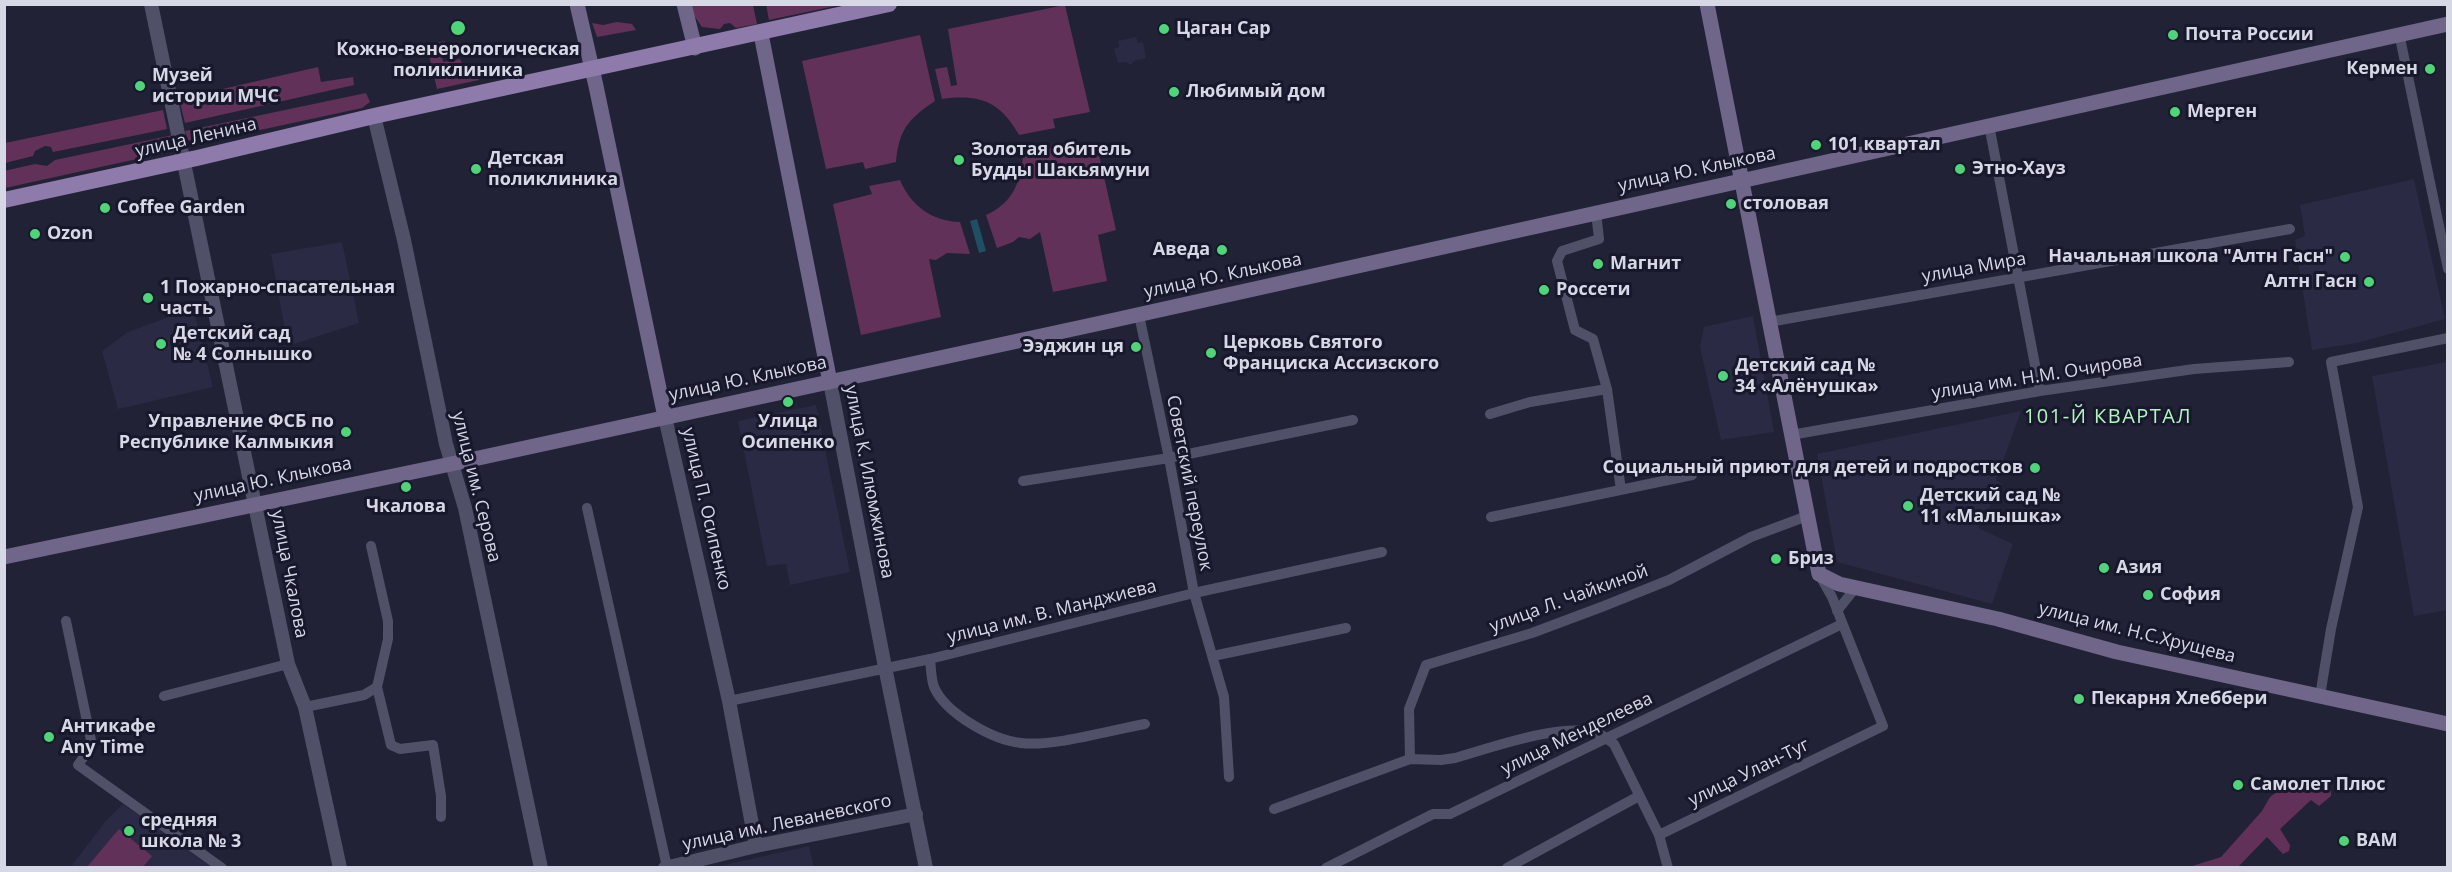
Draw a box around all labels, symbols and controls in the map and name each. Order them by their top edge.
place label: Цаган Сар [1176,18,1271,40]
marker: Кожно-венерологическая поликлиника [449,19,467,37]
marker: Цаган Сар [1157,22,1171,36]
place label: Почта России [2185,24,2314,46]
marker: Почта России [2166,28,2180,42]
place label: Кожно-венерологическая поликлиника [336,39,580,82]
place label: Кермен [2346,58,2418,80]
marker: Кермен [2423,62,2437,76]
place label: Музей истории МЧС [152,65,279,107]
marker: Музей истории МЧС [133,79,147,93]
place label: Любимый дом [1186,81,1326,103]
marker: Любимый дом [1167,85,1181,99]
place label: Мерген [2187,101,2257,123]
marker: Мерген [2168,105,2182,119]
street label: улица Ленина [133,114,259,162]
place label: 101 квартал [1828,134,1941,156]
marker: 101 квартал [1809,138,1823,152]
place label: Золотая обитель Будды Шакьямуни [971,139,1150,182]
street label: улица Ю. Клыкова [1616,143,1778,197]
place label: Детская поликлиника [488,148,618,190]
marker: Золотая обитель Будды Шакьямуни [952,153,966,167]
place label: Этно-Хауз [1972,158,2066,180]
marker: Детская поликлиника [469,162,483,176]
marker: Этно-Хауз [1953,162,1967,176]
place label: столовая [1743,193,1829,215]
place label: Coffee Garden [117,197,245,219]
marker: столовая [1724,197,1738,211]
marker: Coffee Garden [98,201,112,215]
place label: Ozon [47,223,93,245]
marker: Ozon [28,227,42,241]
place label: Аведа [1153,239,1210,261]
marker: Аведа [1215,243,1229,257]
place label: Начальная школа "Алтн Гасн" [2048,246,2333,268]
street label: улица Мира [1920,248,2028,288]
street label: улица Ю. Клыкова [1142,249,1304,303]
marker: Начальная школа "Алтн Гасн" [2338,250,2352,264]
place label: Магнит [1610,253,1681,275]
marker: Магнит [1591,257,1605,271]
place label: Алтн Гасн [2264,271,2357,293]
marker: Алтн Гасн [2362,275,2376,289]
place label: 1 Пожарно-спасательная часть [160,277,395,320]
place label: Россети [1556,279,1631,301]
marker: Россети [1537,283,1551,297]
marker: 1 Пожарно-спасательная часть [141,291,155,305]
place label: Детский сад № 4 Солнышко [173,323,312,366]
place label: Церковь Святого Франциска Ассизского [1223,332,1439,374]
place label: Ээджин ця [1023,336,1124,358]
marker: Детский сад № 4 Солнышко [154,337,168,351]
marker: Ээджин ця [1129,340,1143,354]
marker: Церковь Святого Франциска Ассизского [1204,346,1218,360]
street label: улица им. Н.М. Очирова [1930,350,2144,404]
street label: улица Ю. Клыкова [667,352,829,406]
place label: Детский сад № 34 «Алёнушка» [1735,355,1879,398]
marker: Детский сад № 34 «Алёнушка» [1716,369,1730,383]
street label: улица К. Илюмжинова [840,384,898,580]
street label: Советский переулок [1161,393,1217,573]
marker: Улица Осипенко [781,395,795,409]
district label: 101-Й КВАРТАЛ [2024,405,2192,429]
street label: улица им. Серова [447,409,505,565]
place label: Управление ФСБ по Республике Калмыкия [119,411,334,454]
place label: Улица Осипенко [741,411,835,454]
marker: Управление ФСБ по Республике Калмыкия [339,425,353,439]
street label: улица П. Осипенко [677,426,735,592]
street label: улица Ю. Клыкова [192,453,354,507]
place label: Социальный приют для детей и подростков [1603,457,2023,479]
marker: Социальный приют для детей и подростков [2028,461,2042,475]
marker: Чкалова [399,480,413,494]
place label: Детский сад № 11 «Малышка» [1920,485,2062,528]
place label: Чкалова [366,496,446,518]
marker: Детский сад № 11 «Малышка» [1901,499,1915,513]
street label: улица Чкалова [266,508,312,640]
place label: Бриз [1788,548,1834,570]
marker: Бриз [1769,552,1783,566]
place label: Азия [2116,557,2162,579]
street label: улица Л. Чайкиной [1487,560,1651,638]
marker: Азия [2097,561,2111,575]
street label: улица им. В. Манджиева [945,576,1159,648]
place label: София [2160,584,2221,606]
marker: София [2141,588,2155,602]
street label: улица им. Н.С.Хрущева [2036,598,2238,668]
street label: улица Менделеева [1498,688,1656,780]
place label: Пекарня Хлеббери [2091,688,2267,710]
marker: Пекарня Хлеббери [2072,692,2086,706]
place label: Антикафе Any Time [61,716,156,758]
marker: Антикафе Any Time [42,730,56,744]
street label: улица Улан-Туг [1685,734,1813,812]
place label: Самолет Плюс [2250,774,2386,796]
marker: Самолет Плюс [2231,778,2245,792]
street label: улица им. Леваневского [681,790,893,856]
place label: средняя школа № 3 [141,810,241,852]
marker: средняя школа № 3 [122,824,136,838]
place label: ВАМ [2356,830,2397,852]
marker: ВАМ [2337,834,2351,848]

